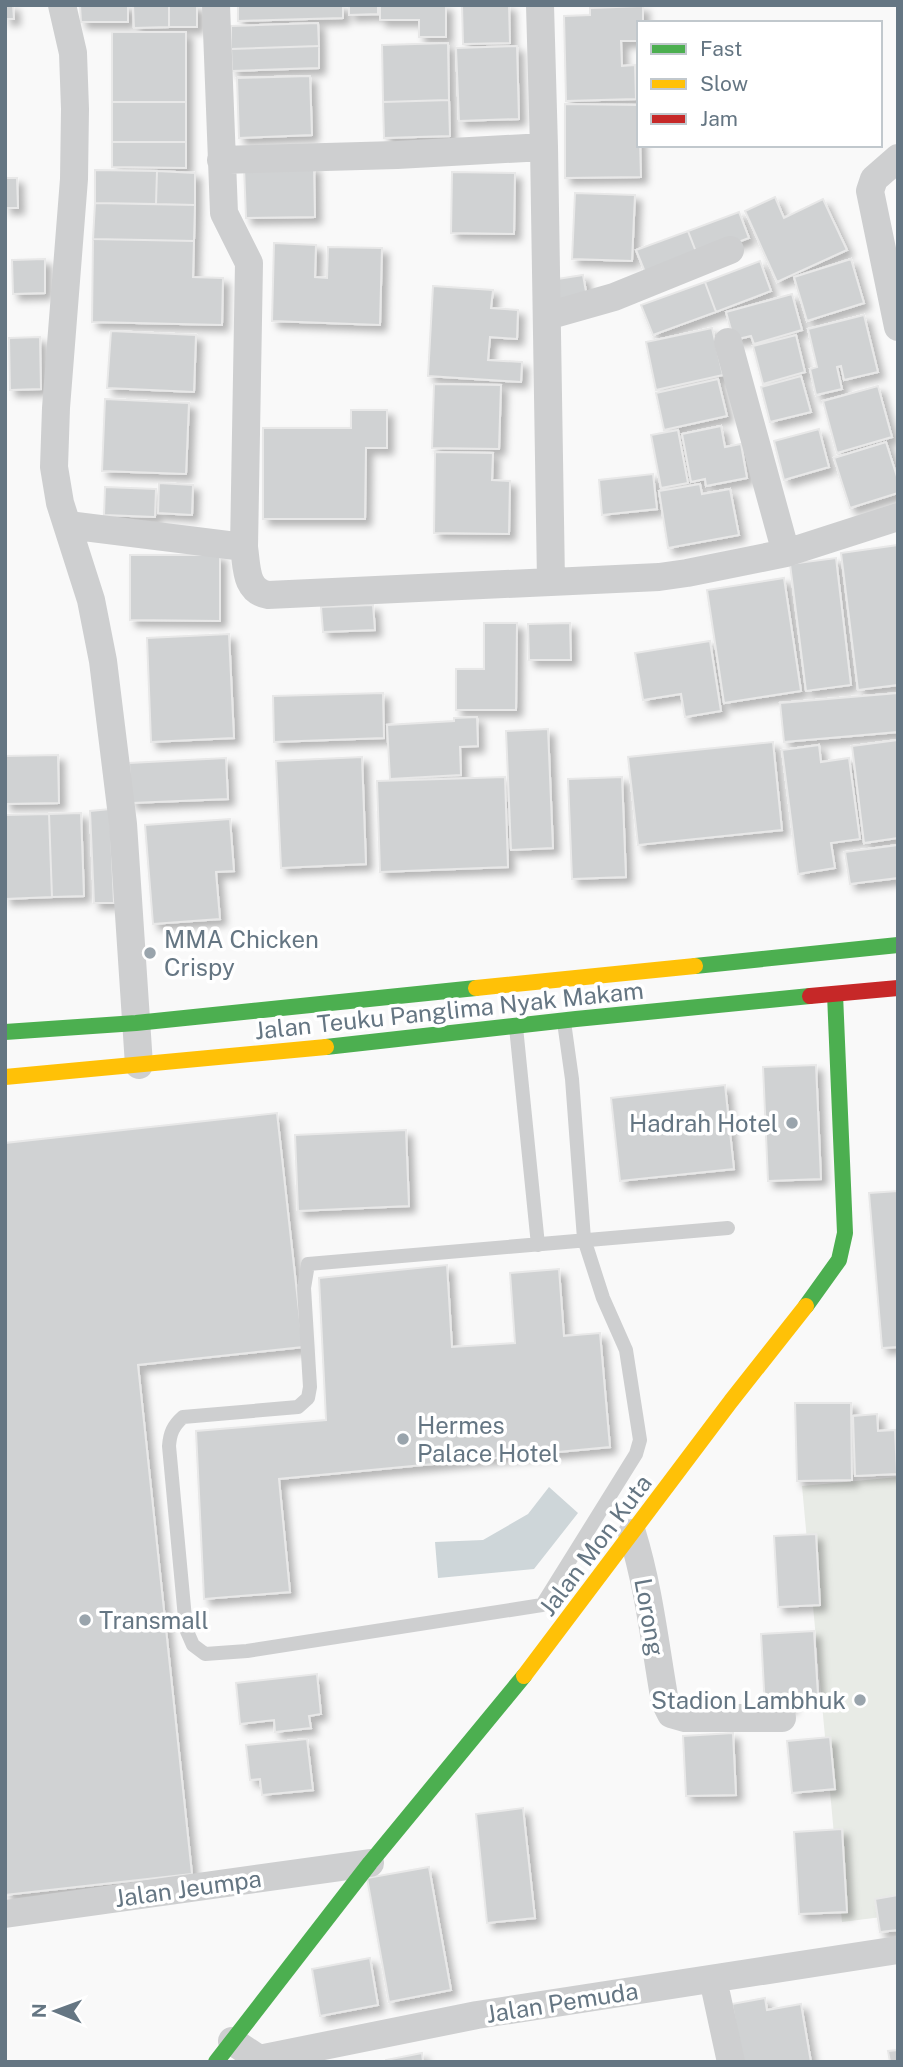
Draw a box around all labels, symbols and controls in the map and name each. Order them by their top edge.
legend [637,21,882,147]
text: Fast [700,36,742,61]
text: Slow [700,71,748,96]
text: Jam [700,106,738,131]
place label: MMA Chicken Crispy [164,925,319,981]
marker: MMA Chicken Crispy [142,945,158,961]
street label: Jalan Teuku Panglima Nyak Makam [253,976,645,1044]
place label: Hadrah Hotel [629,1109,778,1137]
marker: Hadrah Hotel [784,1115,800,1131]
place label: Hermes Palace Hotel [417,1411,559,1467]
marker: Hermes Palace Hotel [395,1431,411,1447]
street label: Jalan Mon Kuta [533,1469,657,1621]
street label: Lorong [629,1576,671,1658]
place label: Transmall [99,1606,209,1634]
marker: Transmall [77,1612,93,1628]
place label: Stadion Lambhuk [651,1686,846,1714]
marker: Stadion Lambhuk [852,1692,868,1708]
street label: Jalan Jeumpa [113,1864,263,1912]
north arrow [21,1976,91,2046]
street label: Jalan Pemuda [484,1976,640,2028]
text: N [28,2003,50,2018]

